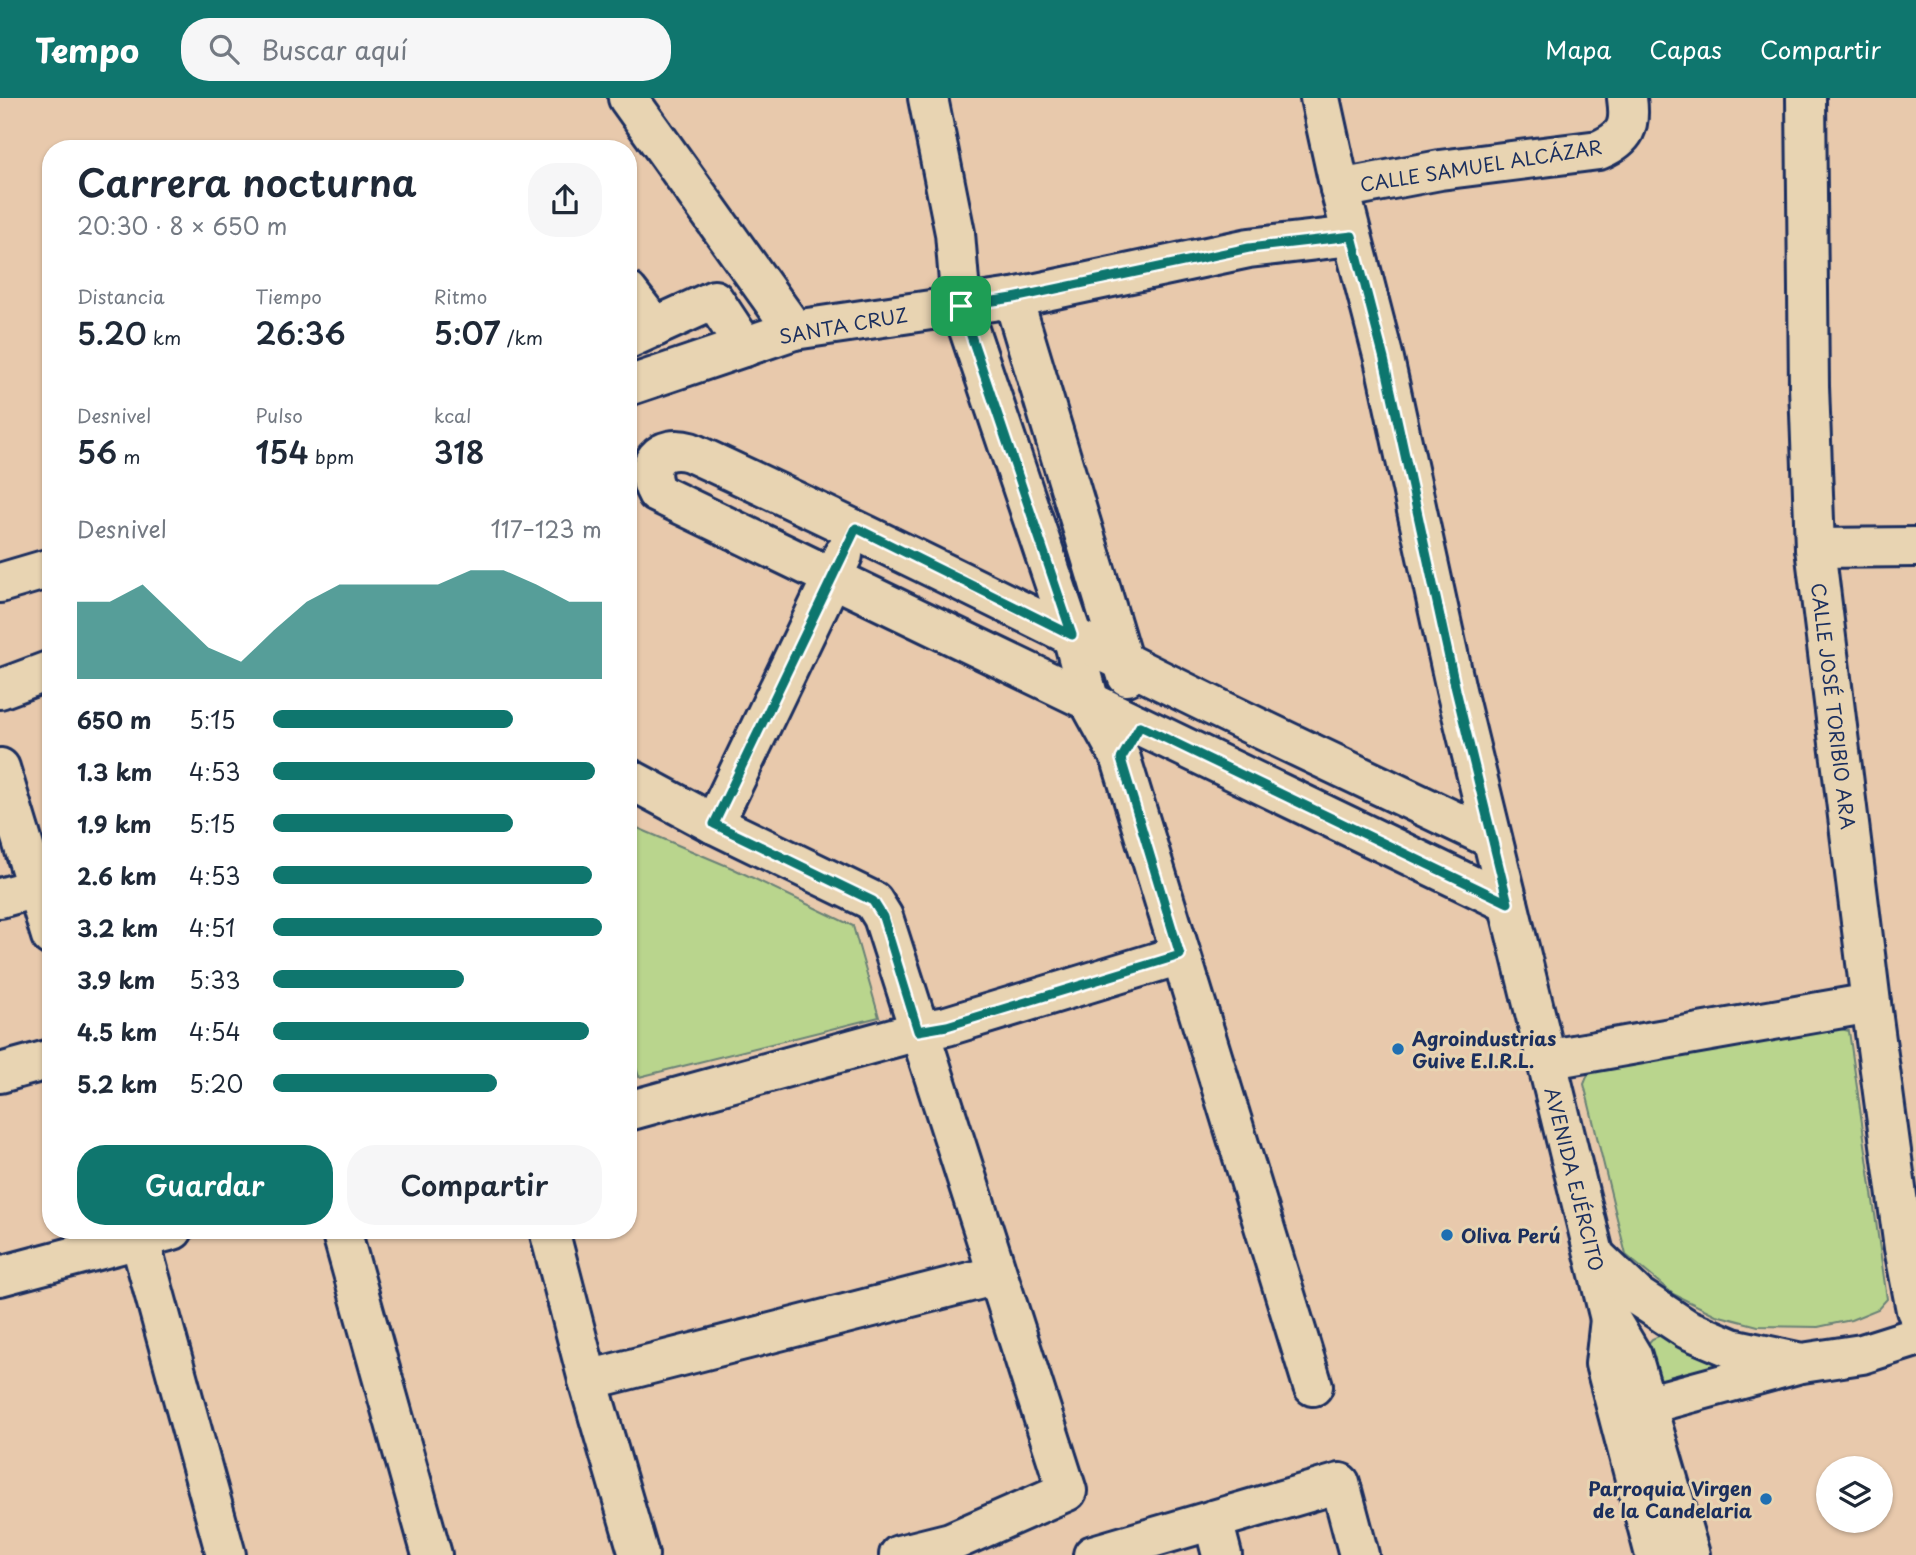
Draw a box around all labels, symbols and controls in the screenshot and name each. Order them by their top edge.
search box [181,18,671,81]
text: Tempo [35,24,139,74]
icon: search [205,30,243,68]
text: Buscar aquí [261,30,408,69]
text: Mapa [1545,31,1611,67]
text: Capas [1649,31,1722,67]
text: Compartir [1760,31,1881,67]
street label: CALLE SAMUEL ALCÁZAR [1358,132,1604,198]
text: Carrera nocturna [77,153,417,210]
button: share [528,163,602,237]
text: 20:30 · 8 × 650 m [77,208,287,243]
pin [931,276,991,336]
text: Distancia [77,282,165,310]
text: Tiempo [255,282,322,310]
text: Ritmo [434,282,487,310]
icon: arrive [942,287,980,325]
street label: SANTA CRUZ [776,300,910,350]
text: 5.20 [77,310,147,355]
text: 26:36 [255,310,346,355]
text: 5:07 [434,310,501,355]
text: km [147,323,181,351]
text: /km [501,323,543,351]
text: Desnivel [77,401,151,429]
text: Pulso [255,401,303,429]
text: kcal [434,401,472,429]
text: 56 [77,429,117,474]
text: 154 [255,429,309,474]
text: 318 [434,429,485,474]
text: m [117,442,141,470]
text: bpm [309,442,354,470]
text: Desnivel [77,511,167,546]
text: 117–123 m [490,511,602,546]
street label: CALLE JOSÉ TORIBIO ARA [1805,581,1863,831]
text: 650 m [77,702,151,737]
text: 5:15 [189,702,235,737]
text: 1.3 km [77,754,152,789]
text: 4:53 [189,754,240,789]
text: 1.9 km [77,806,151,841]
text: 5:15 [189,806,235,841]
text: 2.6 km [77,858,157,893]
text: 4:53 [189,858,240,893]
text: 3.2 km [77,910,158,945]
text: 4:51 [189,910,235,945]
text: 3.9 km [77,962,155,997]
text: 5:33 [189,962,241,997]
text: 4.5 km [77,1014,157,1049]
text: 4:54 [189,1014,241,1049]
place label: Agroindustrias Guive E.I.R.L. [1412,1024,1556,1074]
marker: Agroindustrias Guive E.I.R.L. [1390,1041,1406,1057]
text: 5.2 km [77,1066,158,1101]
text: 5:20 [189,1066,243,1101]
street label: AVENIDA EJÉRCITO [1539,1084,1611,1274]
button: Guardar [77,1145,333,1225]
button: Compartir [347,1145,602,1225]
place label: Oliva Perú [1461,1221,1561,1249]
marker: Oliva Perú [1439,1227,1455,1243]
map controls [1816,1456,1893,1533]
button: layers [1816,1456,1893,1533]
place label: Parroquia Virgen de la Candelaria [1588,1474,1752,1524]
marker: Parroquia Virgen de la Candelaria [1758,1491,1774,1507]

